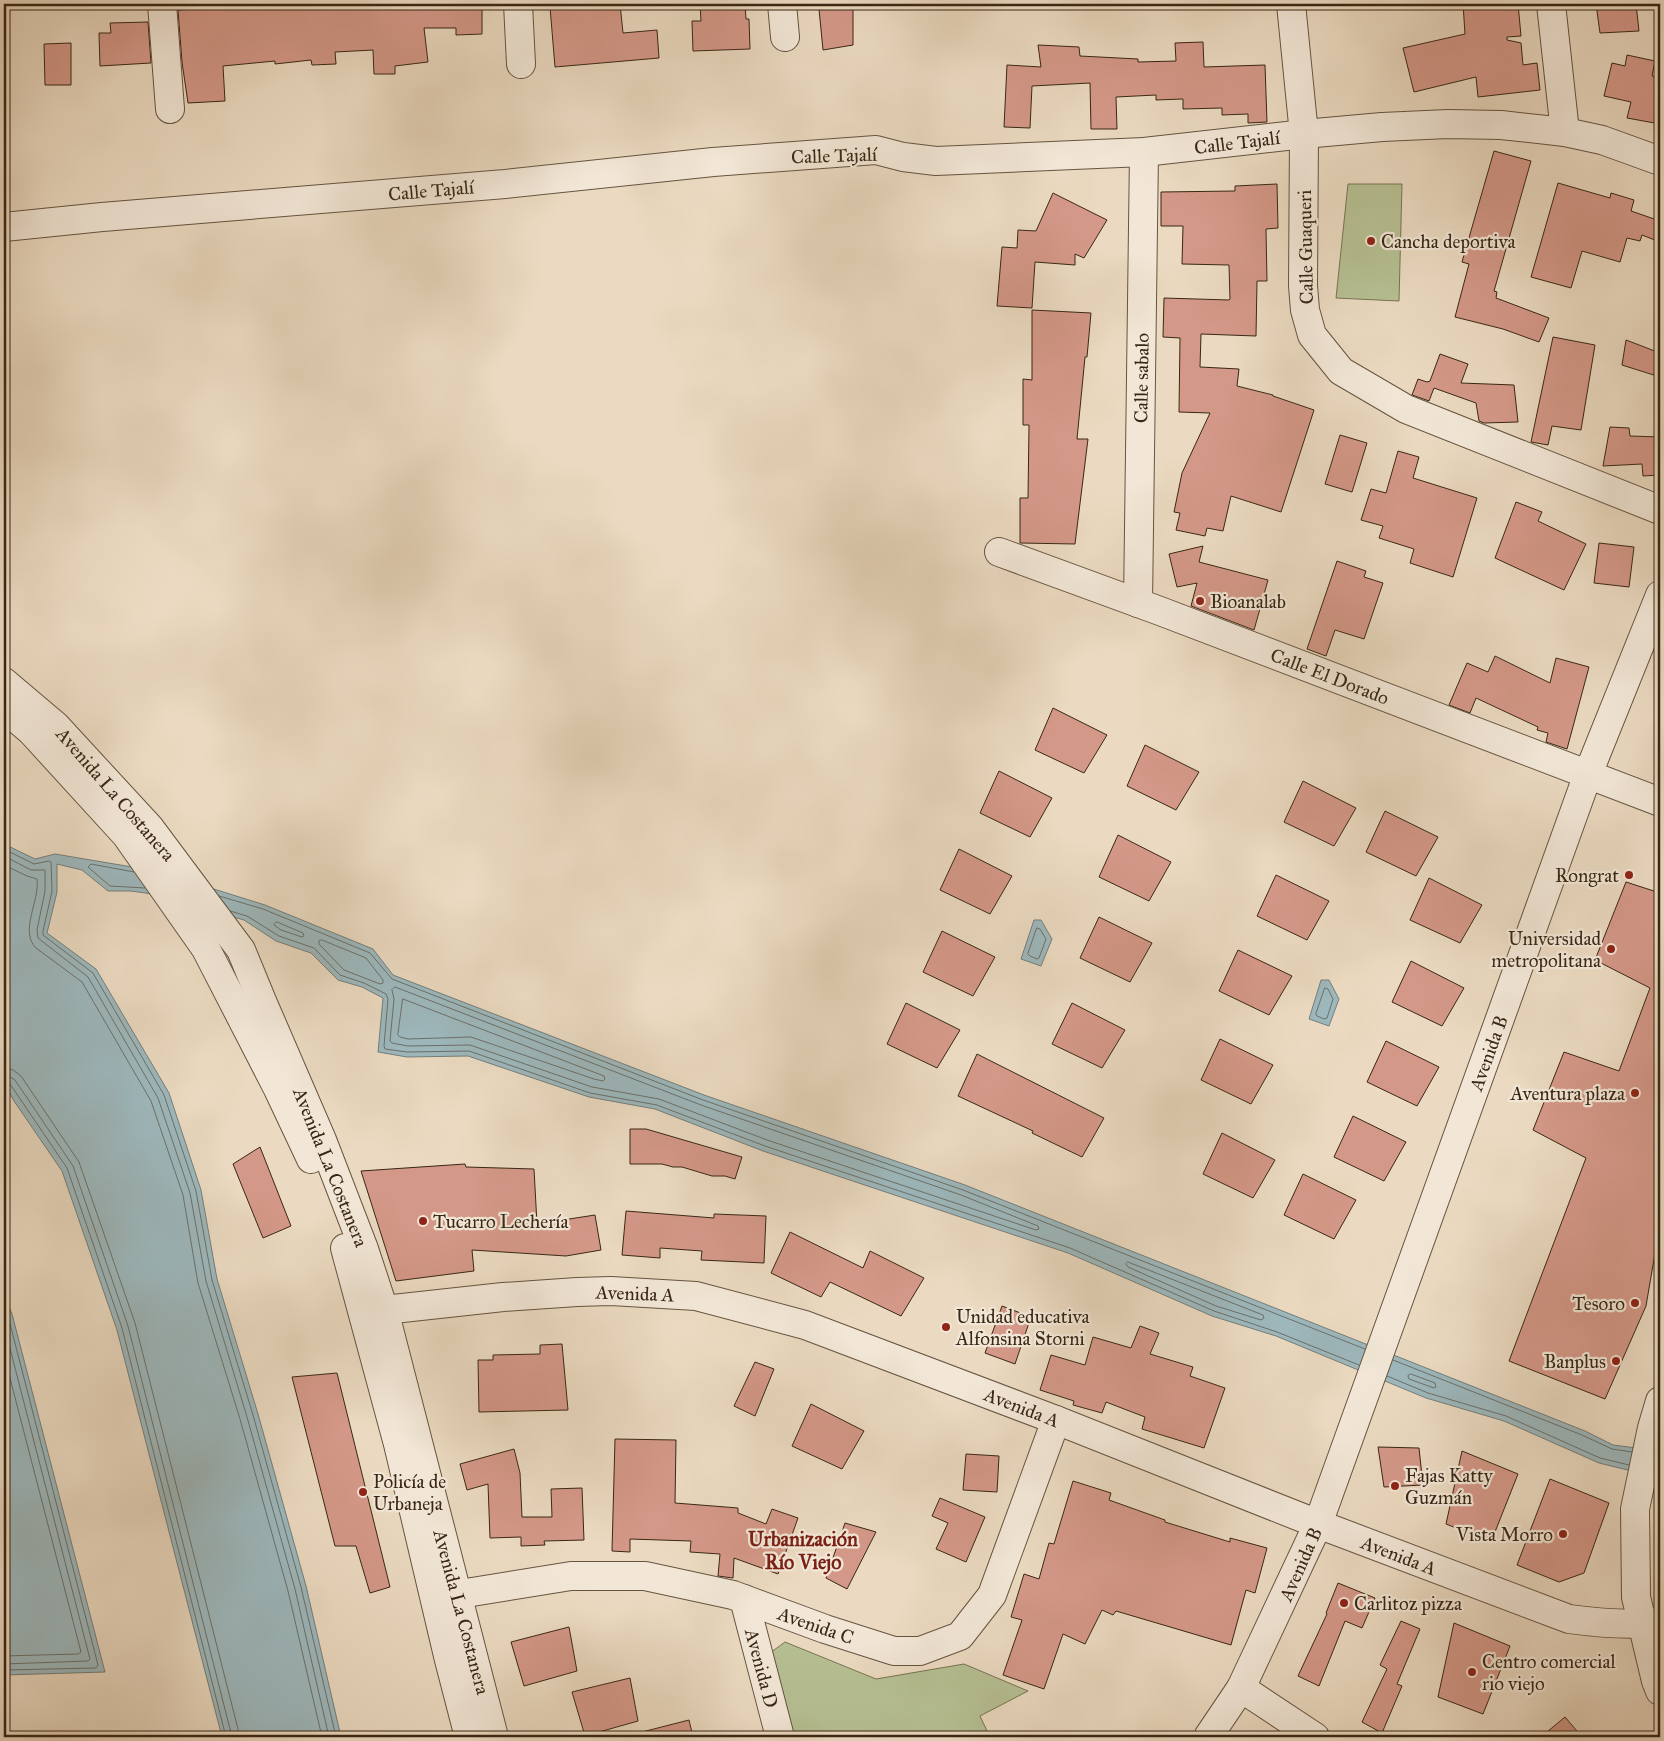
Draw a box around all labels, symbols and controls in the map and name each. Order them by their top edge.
street label: Calle Tajalí [1193,126,1282,159]
street label: Calle Tajalí [791,142,878,168]
street label: Calle Tajalí [387,175,476,206]
street label: Calle Guaqueri [1293,189,1319,305]
place label: Cancha deportiva [1381,230,1516,253]
marker: Cancha deportiva [1365,235,1377,247]
street label: Calle sabalo [1129,332,1154,423]
place label: Bioanalab [1210,590,1286,613]
marker: Bioanalab [1194,595,1206,607]
street label: Calle El Dorado [1267,643,1393,710]
street label: Avenida La Costanera [51,722,181,867]
place label: Rongrat [1555,864,1619,888]
marker: Rongrat [1623,869,1635,881]
place label: Universidad metropolitana [1491,927,1602,972]
marker: Universidad metropolitana [1605,943,1617,955]
street label: Avenida B [1464,1012,1513,1095]
place label: Aventura plaza [1510,1082,1626,1105]
street label: Avenida La Costanera [288,1083,373,1251]
marker: Aventura plaza [1629,1087,1641,1099]
place label: Tucarro Lechería [433,1210,570,1233]
marker: Tucarro Lechería [417,1215,429,1227]
street label: Avenida A [594,1281,675,1306]
place label: Tesoro [1572,1292,1625,1315]
marker: Tesoro [1629,1297,1641,1309]
place label: Unidad educativa Alfonsina Storni [955,1305,1091,1350]
marker: Unidad educativa Alfonsina Storni [940,1321,952,1333]
place label: Banplus [1544,1350,1606,1373]
marker: Banplus [1610,1355,1622,1367]
street label: Avenida A [980,1382,1063,1432]
place label: Fajas Katty Guzmán [1405,1464,1494,1509]
place label: Policía de Urbaneja [373,1470,446,1515]
marker: Fajas Katty Guzmán [1389,1480,1401,1492]
marker: Policía de Urbaneja [357,1486,369,1498]
place label: Vista Morro [1455,1523,1553,1546]
street label: Avenida B [1274,1524,1327,1606]
street label: Avenida La Costanera [428,1526,495,1698]
district label: Urbanización Río Viejo [748,1527,858,1575]
marker: Vista Morro [1557,1528,1569,1540]
street label: Avenida A [1357,1530,1440,1580]
place label: Carlitoz pizza [1354,1592,1463,1615]
marker: Carlitoz pizza [1338,1597,1350,1609]
street label: Avenida C [774,1601,857,1649]
street label: Avenida D [740,1625,783,1710]
place label: Centro comercial rio viejo [1482,1650,1616,1695]
marker: Centro comercial rio viejo [1466,1666,1478,1678]

